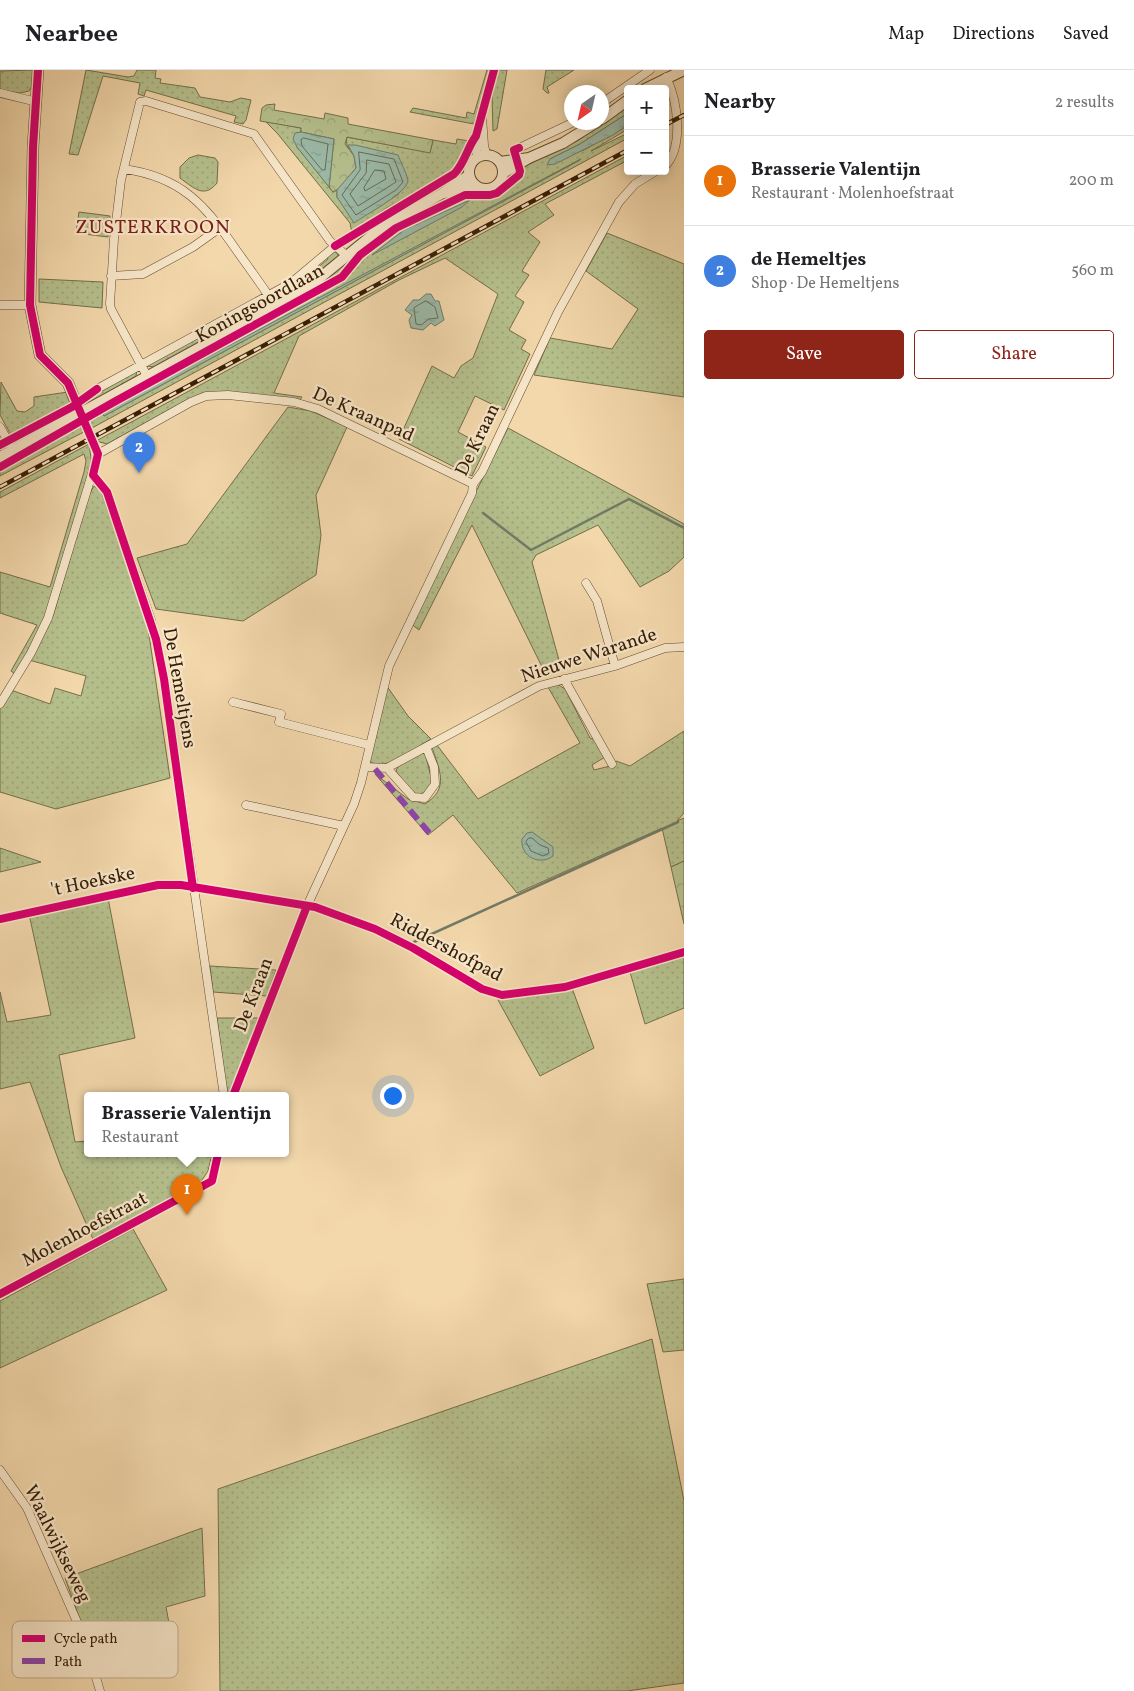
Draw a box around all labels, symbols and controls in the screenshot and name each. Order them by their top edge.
text: Nearbee [25,18,118,52]
text: Map [888,22,924,47]
text: Directions [952,22,1035,47]
text: Saved [1063,22,1109,47]
north arrow [564,85,609,130]
map controls [624,85,669,175]
button: + [624,85,669,130]
text: Nearby [704,88,775,117]
text: 2 results [1055,92,1114,114]
button: − [624,130,669,175]
text: Brasserie Valentijn [751,157,921,183]
text: 1 [717,170,723,192]
text: 200 m [1069,170,1114,192]
text: Restaurant · Molenhoefstraat [751,183,954,205]
district label: ZUSTERKROON [75,214,231,242]
text: de Hemeltjes [751,247,866,273]
street label: Koningsoordlaan [191,258,329,350]
text: 2 [716,260,724,282]
text: 560 m [1071,260,1114,282]
text: Shop · De Hemeltjens [751,273,899,295]
button: Save [704,330,904,379]
button: Share [914,330,1114,379]
street label: De Kraanpad [308,381,418,449]
street label: De Kraan [449,399,507,481]
pin: 2 [123,432,155,473]
street label: Nieuwe Warande [518,622,660,690]
street label: De Hemeltjens [156,626,202,750]
street label: 't Hoekske [49,860,137,904]
street label: Riddershofpad [385,907,507,989]
street label: De Kraan [228,954,280,1036]
your location [380,1083,406,1109]
popup [84,1092,289,1157]
text: Brasserie Valentijn [102,1101,271,1127]
text: Restaurant [102,1127,179,1149]
pin: 1 [171,1174,203,1215]
street label: Molenhoefstraat [18,1186,152,1274]
street label: Waalwijkseweg [17,1481,97,1607]
legend [12,1621,178,1678]
text: Cycle path [54,1630,118,1649]
text: Path [54,1653,82,1672]

